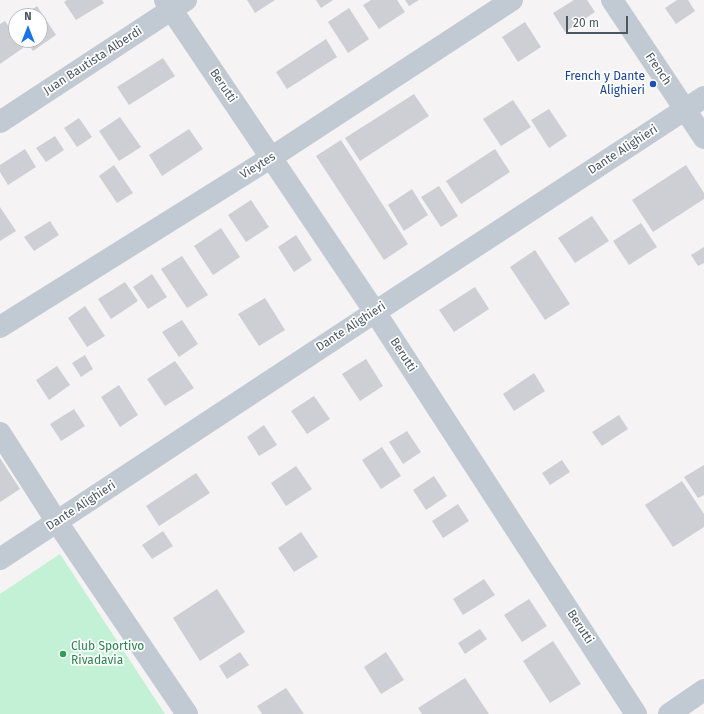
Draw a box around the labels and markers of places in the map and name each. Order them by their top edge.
place label: French y Dante Alighieri [565,70,645,98]
marker: French y Dante Alighieri [648,79,658,89]
place label: Club Sportivo Rivadavia [71,640,144,668]
marker: Club Sportivo Rivadavia [58,649,68,659]

